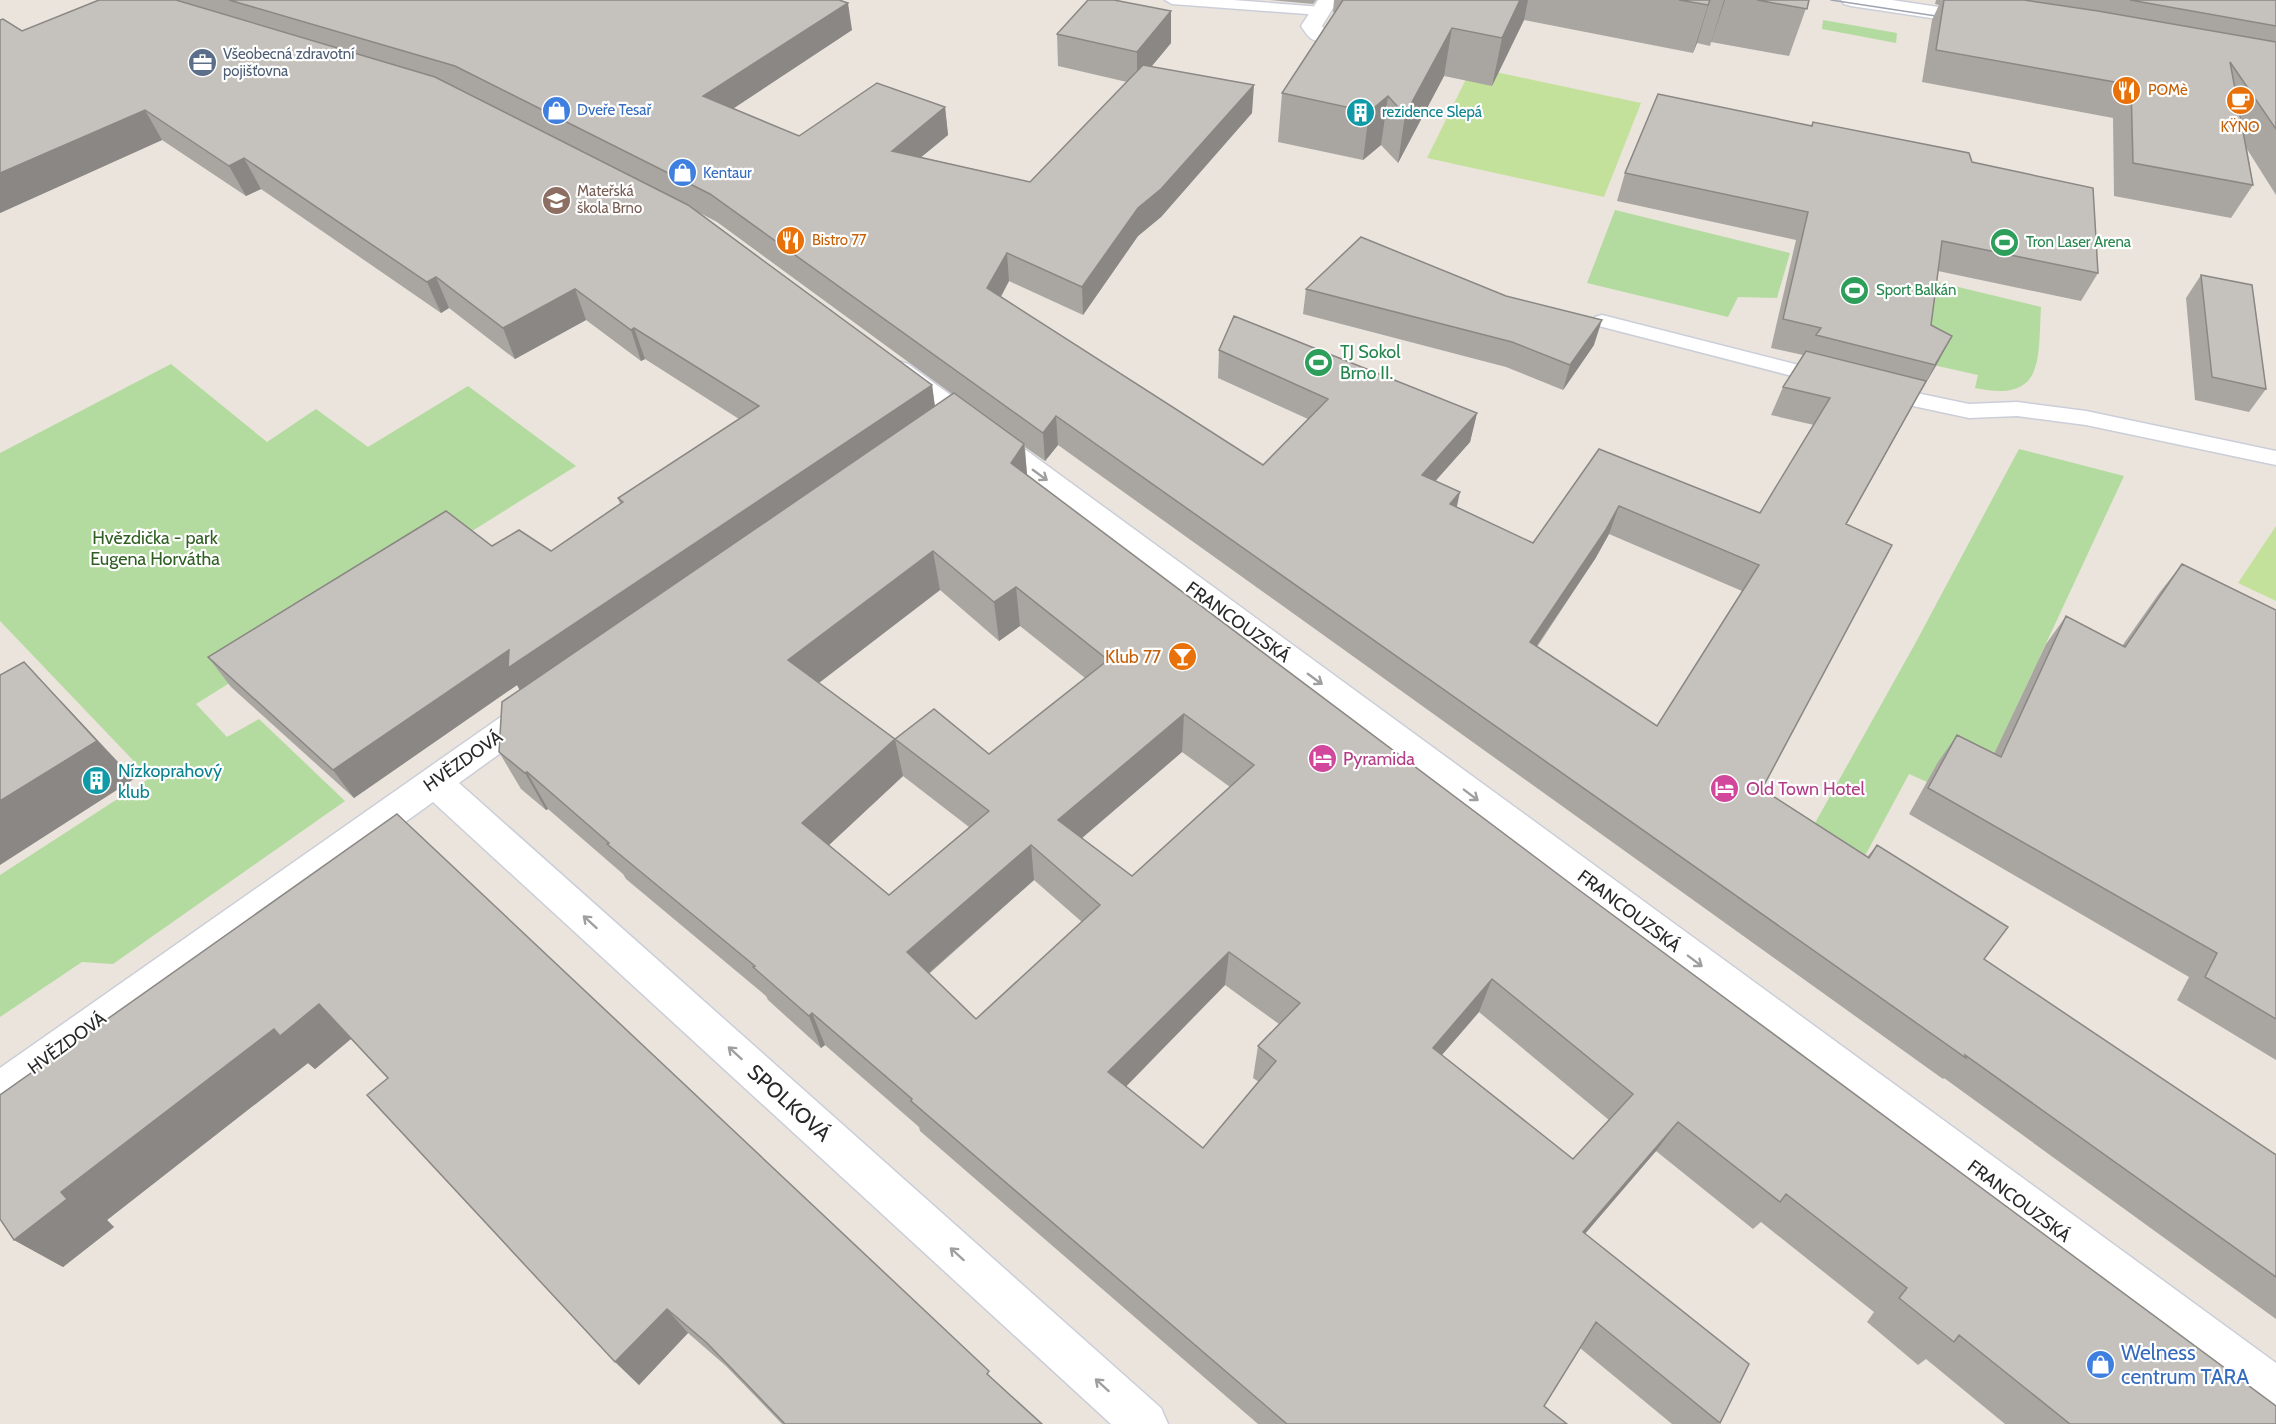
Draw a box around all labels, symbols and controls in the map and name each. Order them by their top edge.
place label: Všeobecná zdravotní pojišťovna [223,45,354,80]
office icon: Všeobecná zdravotní pojišťovna [186,47,218,79]
restaurant icon: POMè [2111,74,2143,106]
place label: POMè [2148,81,2188,99]
cafe icon: KŸNO [2224,84,2256,116]
shop icon: Dveře Tesař [540,94,572,126]
building icon: rezidence Slepá [1345,96,1377,128]
place label: Dveře Tesař [577,101,653,119]
place label: rezidence Slepá [1382,103,1483,121]
place label: KŸNO [2220,118,2260,136]
shop icon: Kentaur [666,157,698,189]
place label: Kentaur [703,164,752,182]
place label: Mateřská škola Brno [577,182,642,217]
school or university icon: Mateřská škola Brno [540,184,572,216]
restaurant icon: Bistro 77 [775,224,807,256]
sports icon: Tron Laser Arena [1989,226,2021,258]
place label: Bistro 77 [812,231,867,249]
place label: Tron Laser Arena [2026,233,2132,251]
sports icon: Sport Balkán [1839,274,1871,306]
place label: Sport Balkán [1876,281,1956,299]
place label: TJ Sokol Brno II. [1340,341,1401,384]
sports icon: TJ Sokol Brno II. [1303,346,1335,378]
one-way arrow [1031,469,1047,482]
park label: Hvězdička - park Eugena Horvátha [90,527,220,570]
street label: FRANCOUZSKÁ [1182,577,1294,667]
bar icon: Klub 77 [1166,641,1198,673]
place label: Klub 77 [1105,646,1161,668]
one-way arrow [1306,673,1322,685]
street label: HVĚZDOVÁ [419,725,507,796]
hotel icon: Pyramida [1306,743,1338,775]
place label: Pyramida [1343,748,1415,770]
place label: Nízkoprahový klub [118,760,222,803]
building icon: Nízkoprahový klub [81,765,113,797]
hotel icon: Old Town Hotel [1709,773,1741,805]
place label: Old Town Hotel [1746,778,1866,800]
one-way arrow [1463,789,1479,801]
street label: FRANCOUZSKÁ [1573,865,1685,957]
one-way arrow [583,915,598,929]
one-way arrow [1687,955,1703,967]
street label: HVĚZDOVÁ [23,1006,110,1079]
one-way arrow [727,1046,742,1060]
street label: SPOLKOVÁ [743,1059,836,1146]
street label: FRANCOUZSKÁ [1963,1155,2075,1247]
one-way arrow [950,1247,965,1261]
place label: Welness centrum TARA [2121,1340,2249,1389]
shop icon: Welness centrum TARA [2084,1349,2116,1381]
one-way arrow [1095,1378,1110,1392]

